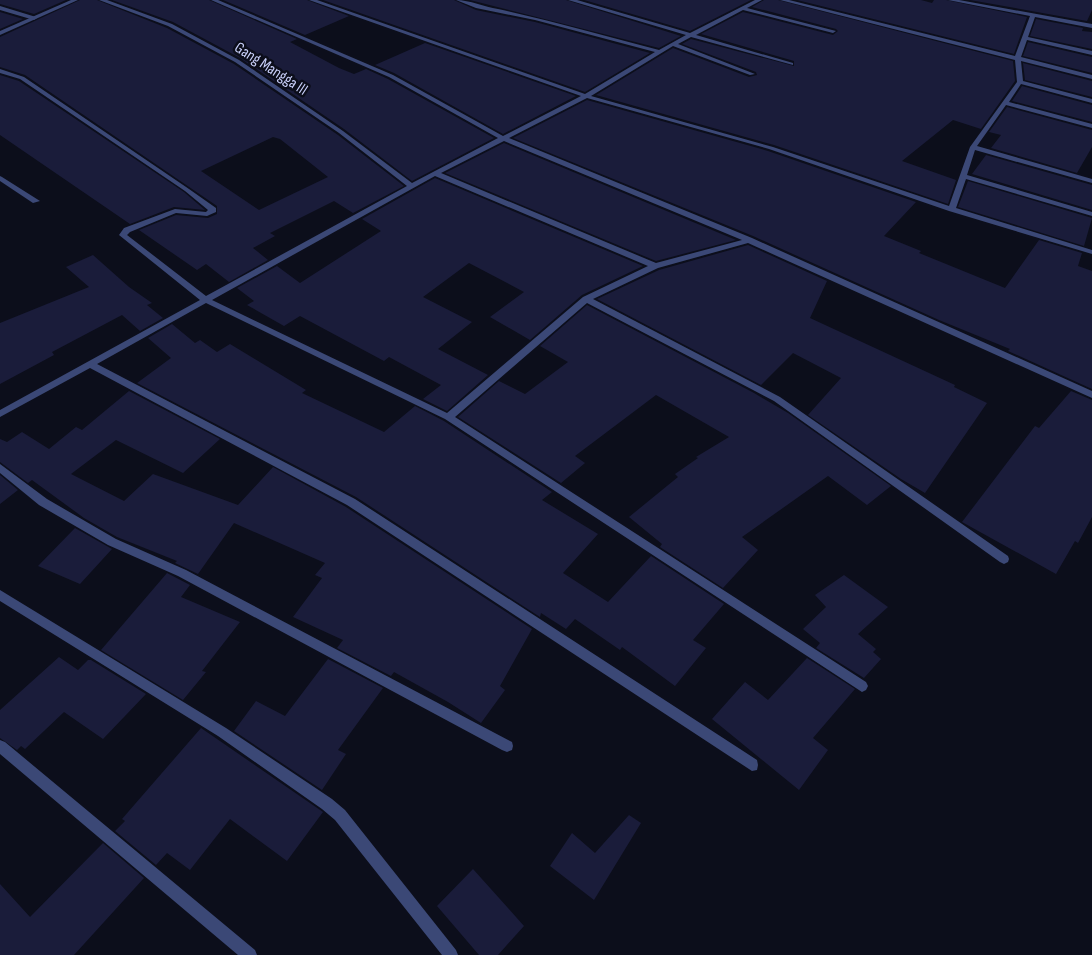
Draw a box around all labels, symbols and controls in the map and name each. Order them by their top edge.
street label: Gang Mangga III [231,38,311,100]

